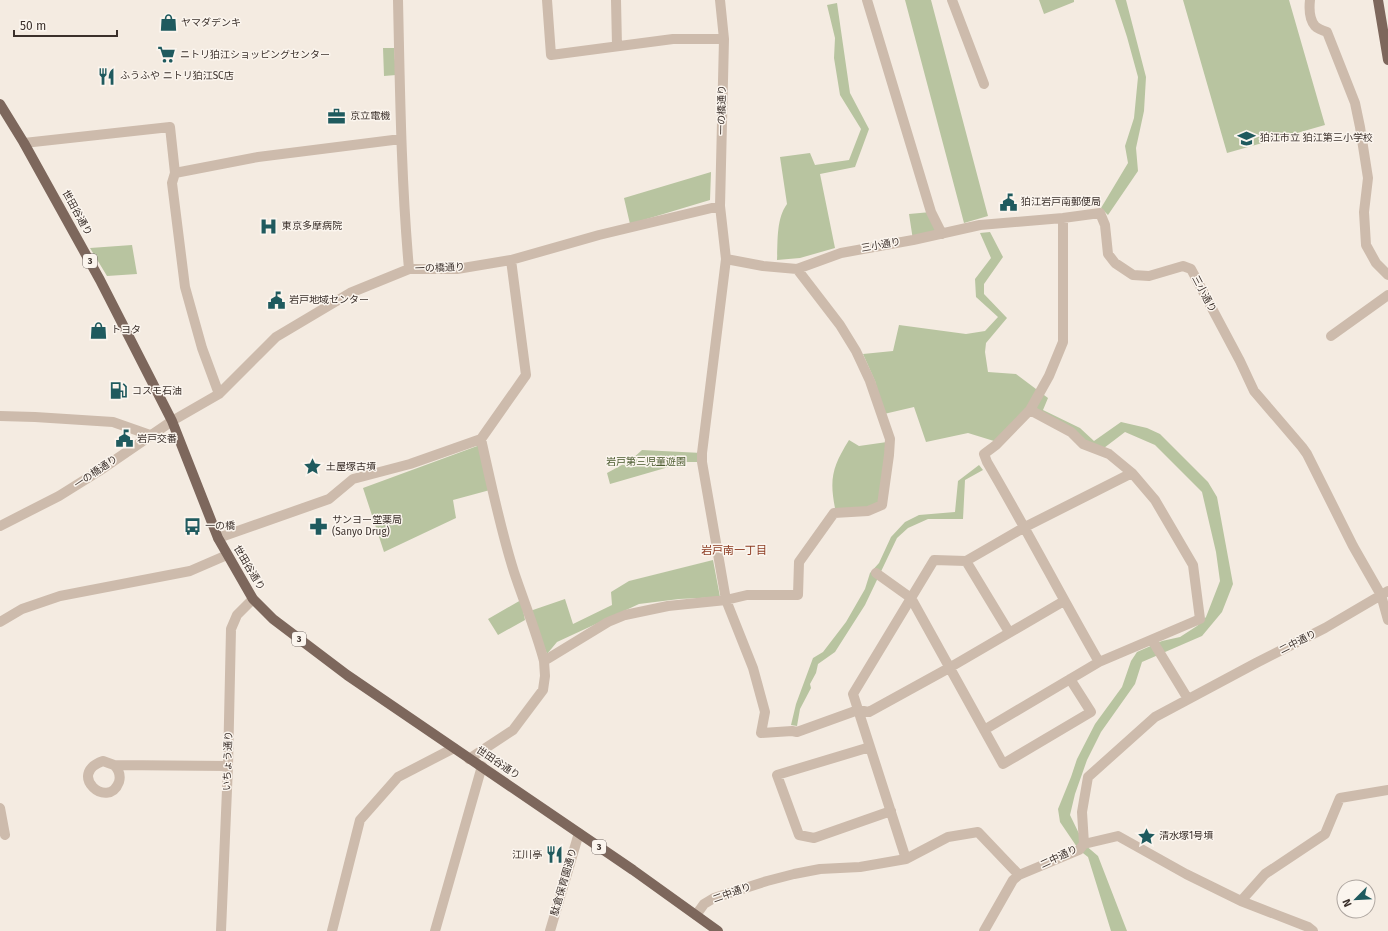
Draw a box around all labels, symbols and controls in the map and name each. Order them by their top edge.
scale bar [14,12,117,38]
shop icon: ヤマダデンキ [158,13,178,33]
place label: ヤマダデンキ [181,17,241,29]
text: 50 m [20,19,46,33]
supermarket icon: ニトリ狛江ショッピングセンター [157,45,177,65]
place label: ニトリ狛江ショッピングセンター [180,49,330,61]
restaurant icon: ふうふや ニトリ狛江SC店 [97,66,117,86]
place label: ふうふや ニトリ狛江SC店 [120,70,234,82]
street label: 一の橋通り [716,85,728,135]
office icon: 京立電機 [327,106,347,126]
place label: 京立電機 [350,110,390,122]
school or university icon: 狛江市立 狛江第三小学校 [1237,128,1257,148]
place label: 狛江市立 狛江第三小学校 [1260,132,1373,144]
street label: 世田谷通り [60,188,94,238]
public building icon: 狛江岩戸南郵便局 [998,192,1018,212]
place label: 狛江岩戸南郵便局 [1021,196,1101,208]
hospital icon: 東京多摩病院 [259,216,279,236]
place label: 東京多摩病院 [282,220,342,232]
street label: 三小通り [860,236,902,254]
road number: 3 [83,254,97,268]
street label: 一の橋通り [415,261,465,275]
street label: 三小通り [1189,274,1219,314]
public building icon: 岩戸地域センター [266,290,286,310]
place label: 岩戸地域センター [289,294,369,306]
shop icon: トヨタ [88,320,108,340]
place label: トヨタ [111,324,141,336]
fuel station icon: コスモ石油 [109,381,129,401]
place label: コスモ石油 [132,385,182,397]
public building icon: 岩戸交番 [114,429,134,449]
place label: 岩戸交番 [137,433,177,445]
street label: 一の橋通り [72,453,120,491]
park label: 岩戸第三児童遊園 [606,456,686,468]
place icon: 土屋塚古墳 [303,457,323,477]
place label: 土屋塚古墳 [326,461,376,473]
place label: サンヨー堂薬局 (Sanyo Drug) [332,514,402,538]
bus stop icon: 一の橋 [182,516,202,536]
pharmacy icon: サンヨー堂薬局 (Sanyo Drug) [309,516,329,536]
place label: 一の橋 [205,520,235,532]
street label: 世田谷通り [231,543,267,593]
district label: 岩戸南一丁目 [701,544,767,557]
street label: 二中通り [1277,628,1319,656]
road number: 3 [292,632,306,646]
street label: いちょう通り [221,731,235,791]
street label: 世田谷通り [474,744,522,782]
place icon: 清水塚1号墳 [1136,826,1156,846]
place label: 清水塚1号墳 [1159,830,1213,842]
road number: 3 [592,840,606,854]
street label: 二中通り [1038,843,1080,871]
restaurant icon: 江川亭 [545,845,565,865]
street label: 駄倉保育園通り [549,847,579,917]
place label: 江川亭 [512,849,542,861]
north arrow [1336,879,1376,919]
street label: 二中通り [711,881,753,905]
text: N [1340,897,1355,909]

